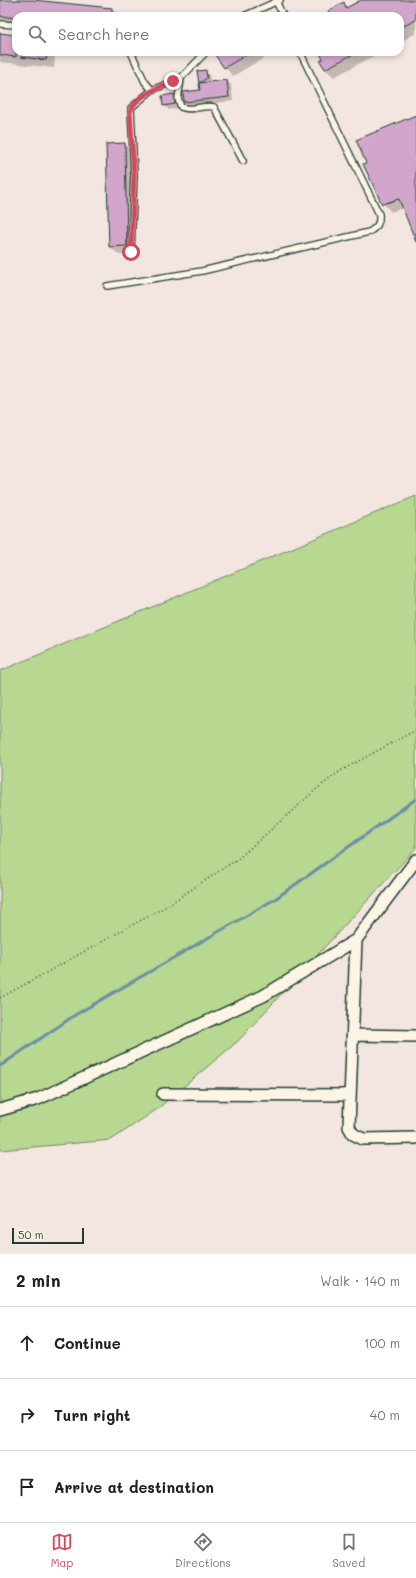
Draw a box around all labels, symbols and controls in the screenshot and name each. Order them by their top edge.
search box [12,12,404,56]
icon: search [26,23,48,45]
text: Search here [58,24,149,44]
route end [164,72,182,90]
route start [122,243,140,261]
scale bar [12,1226,84,1245]
text: 50 m [18,1227,44,1242]
text: 2 min [16,1269,61,1291]
text: Walk · 140 m [320,1272,400,1289]
icon: ahead [16,1332,38,1354]
text: Continue [54,1333,121,1353]
text: 100 m [364,1334,400,1351]
icon: right [16,1404,38,1426]
text: Turn right [54,1405,131,1425]
text: 40 m [370,1406,400,1423]
icon: arrive [16,1476,38,1498]
text: Arrive at destination [54,1477,214,1497]
tab: Map [51,1531,73,1570]
tab: Directions [175,1531,231,1570]
tab: Saved [332,1531,365,1570]

